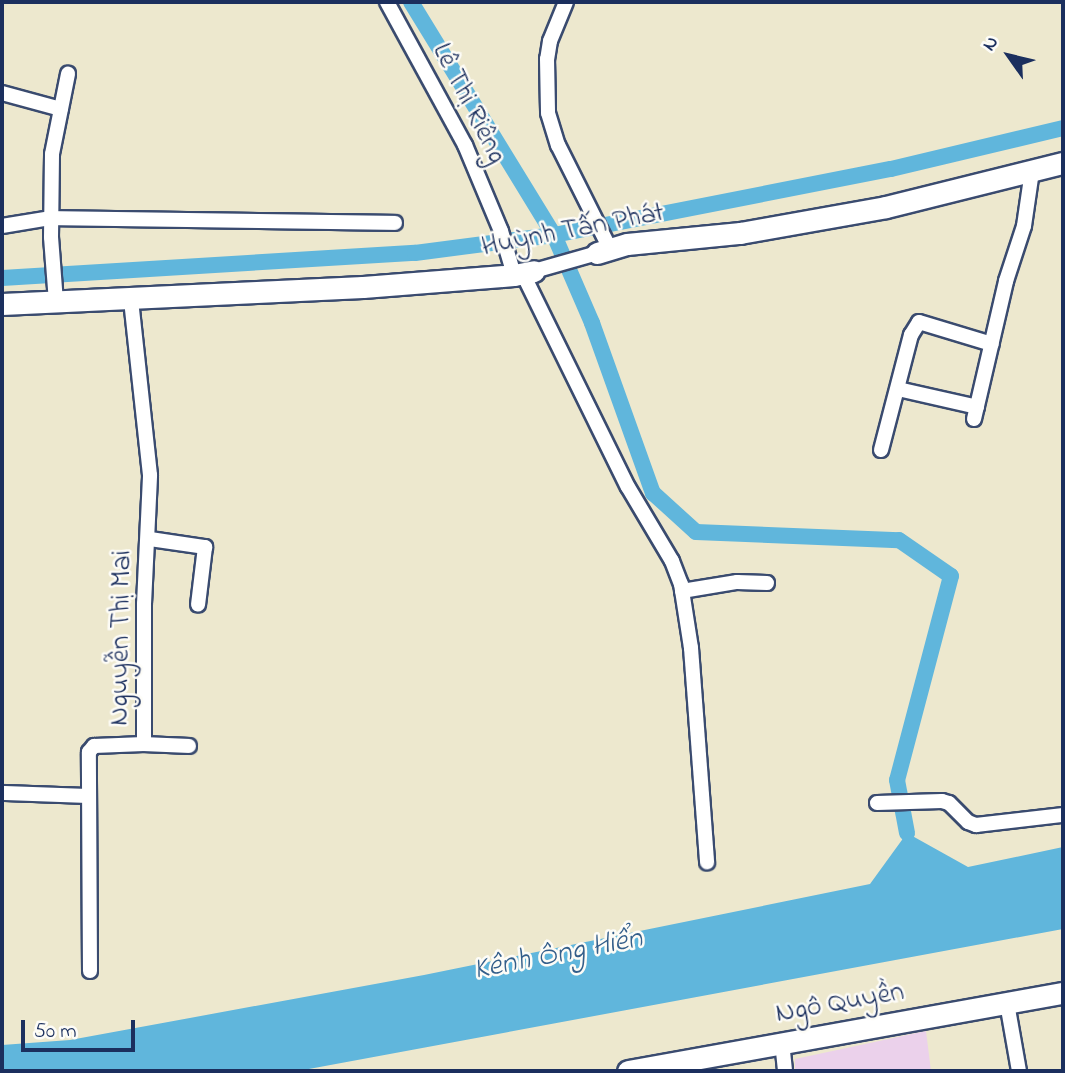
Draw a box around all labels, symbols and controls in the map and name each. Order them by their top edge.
north arrow [974,21,1044,91]
text: N [976,31,1006,57]
street label: Lê Thị Riêng [423,38,513,170]
street label: Huỳnh Tấn Phát [479,197,667,265]
street label: Nguyễn Thị Mai [104,550,140,726]
water label: Kênh Ông Hiển [471,921,645,989]
street label: Ngô Quyền [773,976,907,1032]
scale bar [24,1006,138,1050]
text: 50 m [34,1017,77,1047]

